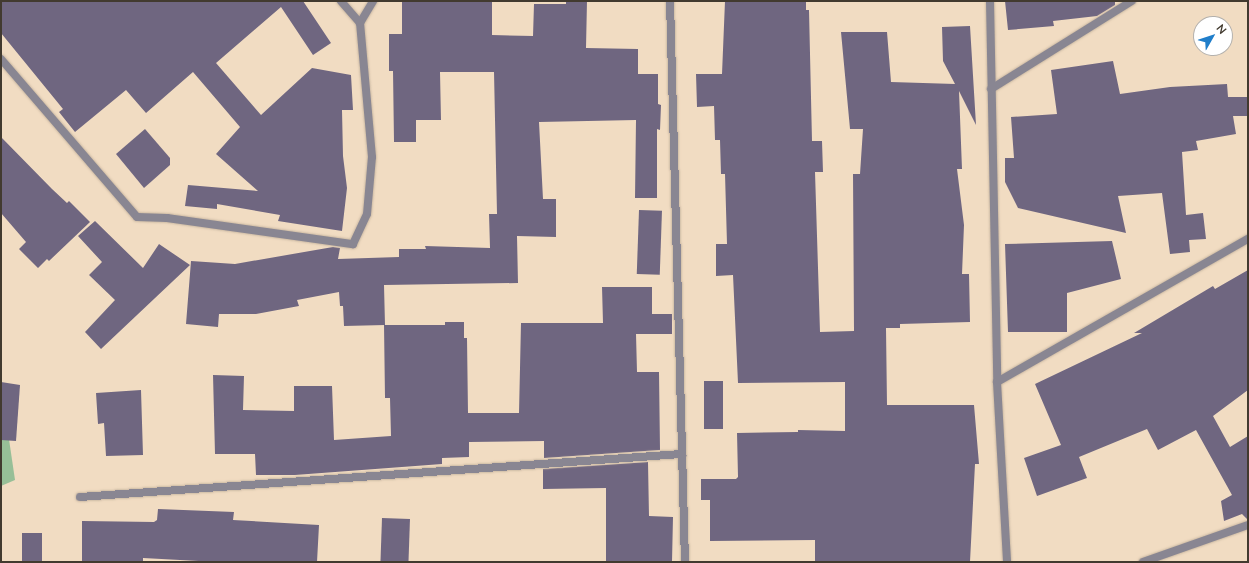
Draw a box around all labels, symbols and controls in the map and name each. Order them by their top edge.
north arrow [1193,16,1233,56]
text: N [1214,21,1230,36]

